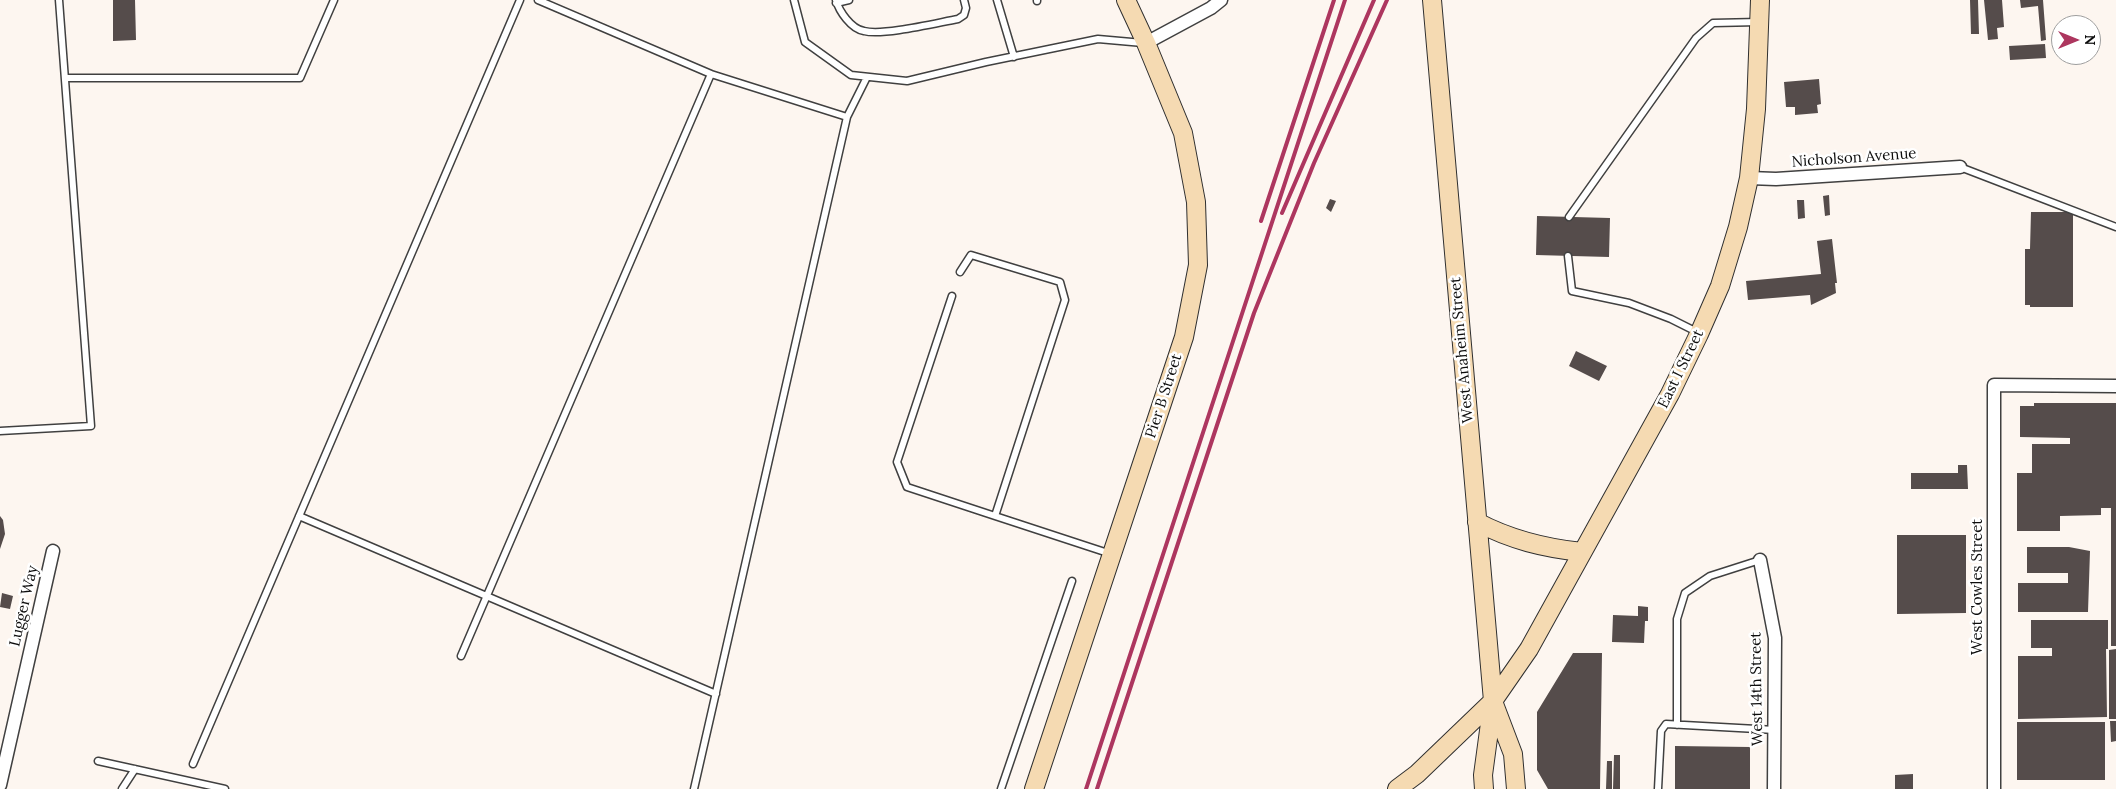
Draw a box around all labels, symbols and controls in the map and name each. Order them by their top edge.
north arrow [2051,15,2101,65]
text: N [2081,35,2099,45]
street label: Nicholson Avenue [1791,145,1917,171]
street label: West Anaheim Street [1447,276,1477,424]
street label: East I Street [1654,327,1708,411]
street label: Pier B Street [1142,352,1186,440]
street label: West Cowles Street [1969,519,1987,655]
street label: Lugger Way [6,564,42,648]
street label: West 14th Street [1747,632,1767,746]

